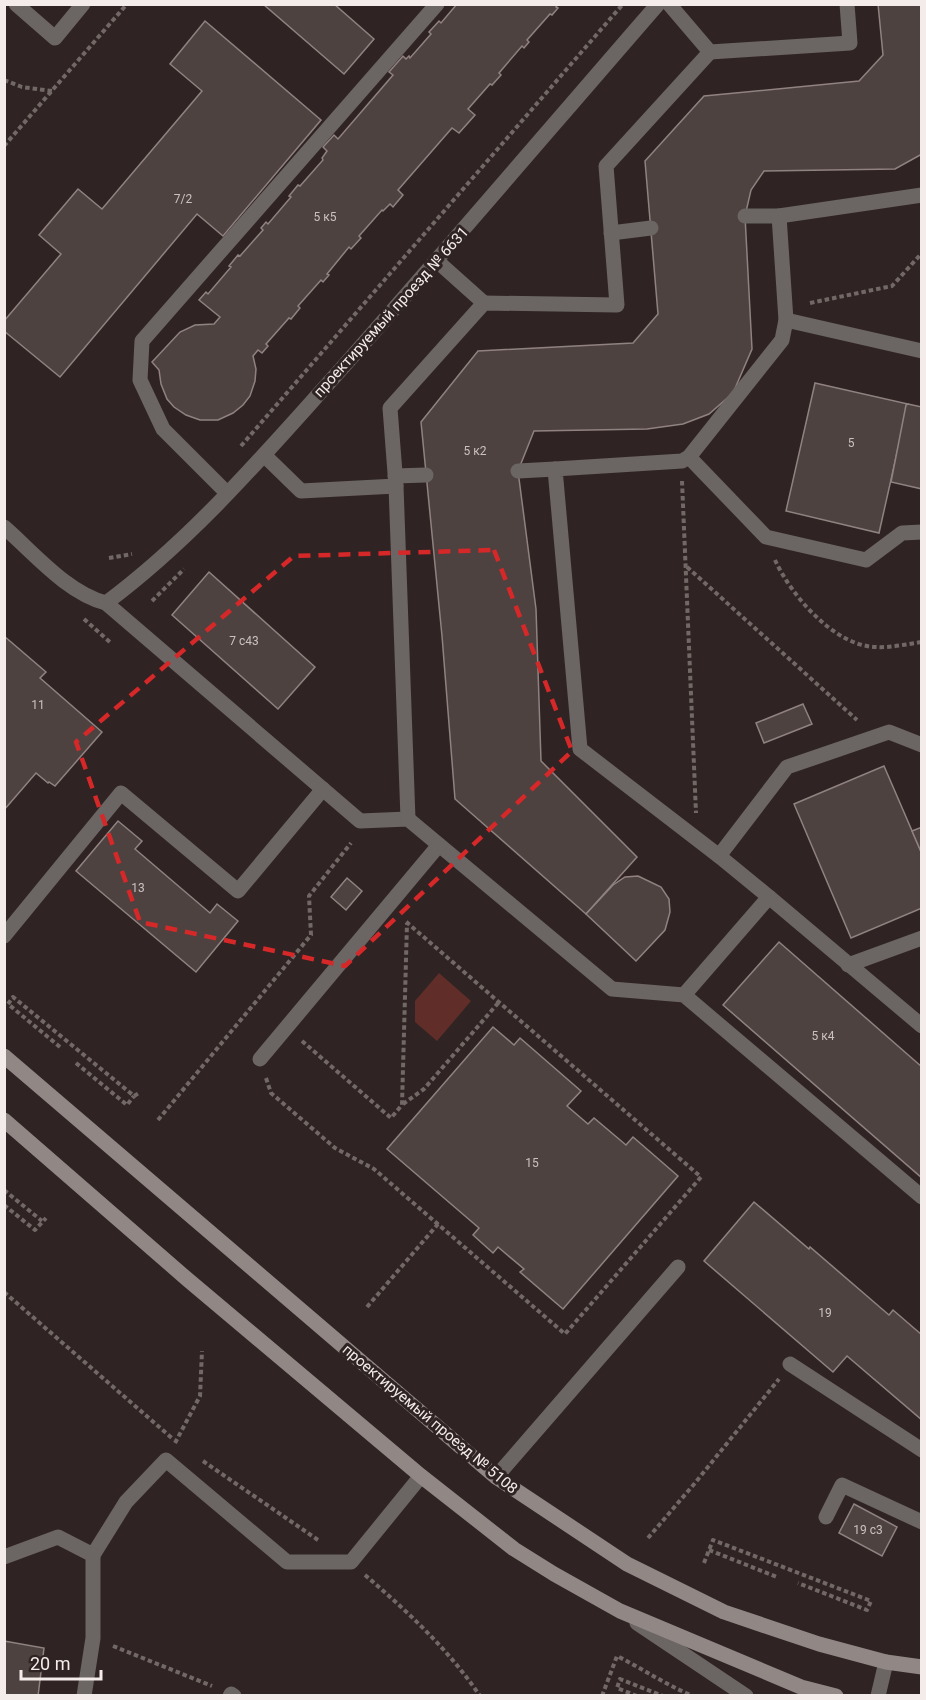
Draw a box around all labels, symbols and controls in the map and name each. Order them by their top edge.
house number: 7/2 [174,192,192,206]
house number: 5 к5 [314,210,337,224]
street label: проектируемый проезд № 6631 [310,223,472,401]
house number: 5 [848,436,855,450]
house number: 5 к2 [464,444,487,458]
house number: 7 с43 [229,634,259,648]
house number: 11 [31,698,45,712]
house number: 13 [131,881,145,895]
house number: 5 к4 [812,1029,835,1043]
house number: 15 [525,1156,539,1170]
house number: 19 [818,1306,832,1320]
street label: проектируемый проезд № 5108 [339,1340,521,1498]
house number: 19 с3 [853,1523,883,1537]
scale bar [21,1643,100,1681]
text: 20 m [30,1653,70,1674]

